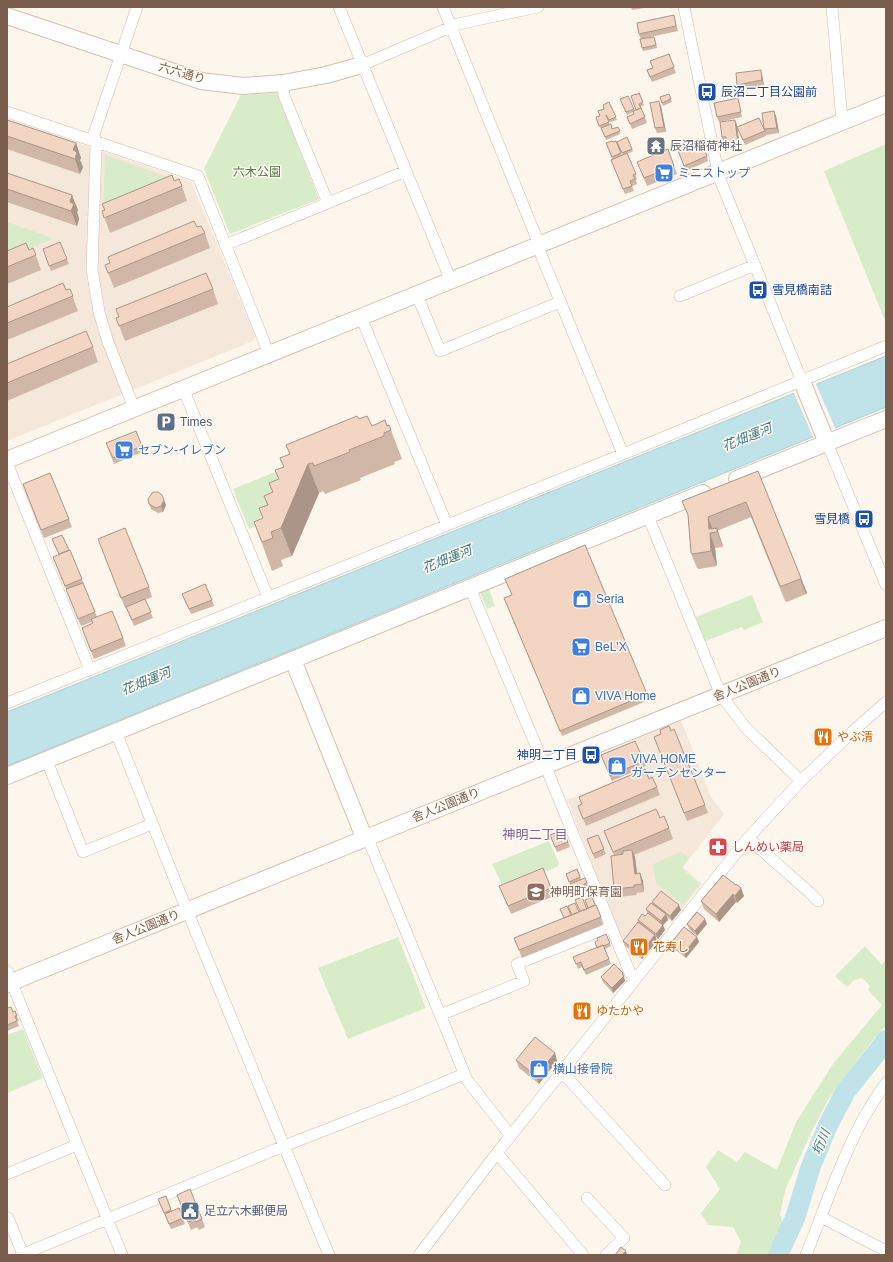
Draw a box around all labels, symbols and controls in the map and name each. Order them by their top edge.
street label: 六六通り [157,60,207,86]
bus stop icon: 辰沼二丁目公園前 [696,81,718,103]
place label: 辰沼二丁目公園前 [721,85,817,99]
temple icon: 辰沼稲荷神社 [645,135,667,157]
place label: 辰沼稲荷神社 [670,139,742,153]
supermarket icon: ミニストップ [653,162,675,184]
park label: 六木公園 [233,165,281,179]
place label: ミニストップ [678,166,750,180]
bus stop icon: 雪見橋南詰 [747,279,769,301]
place label: 雪見橋南詰 [772,283,832,297]
parking icon: Times [155,411,177,433]
place label: Times [180,415,212,429]
water label: 花畑運河 [720,419,777,454]
supermarket icon: セブン-イレブン [113,439,135,461]
place label: セブン-イレブン [138,443,226,457]
bus stop icon: 雪見橋 [853,508,875,530]
place label: 雪見橋 [814,512,850,526]
water label: 花畑運河 [420,541,477,576]
shop icon: Seria [571,588,593,610]
place label: Seria [596,592,624,606]
supermarket icon: BeL'X [570,636,592,658]
place label: BeL'X [595,640,627,654]
water label: 花畑運河 [119,663,176,698]
street label: 舎人公園通り [711,664,783,704]
shop icon: VIVA Home [570,685,592,707]
place label: VIVA Home [595,689,656,703]
restaurant icon: やぶ清 [812,726,834,748]
place label: やぶ清 [837,730,873,744]
bus stop icon: 神明二丁目 [580,744,602,766]
place label: 神明二丁目 [517,748,577,762]
place label: VIVA HOME ガーデンセンター [631,752,727,780]
shop icon: VIVA HOME ガーデンセンター [606,755,628,777]
street label: 舎人公園通り [410,785,482,825]
district label: 神明二丁目 [502,827,568,842]
pharmacy icon: しんめい薬局 [707,836,729,858]
place label: しんめい薬局 [732,840,804,854]
school or university icon: 神明町保育園 [525,881,547,903]
place label: 神明町保育園 [550,885,622,899]
street label: 舎人公園通り [110,907,182,947]
restaurant icon: 花寿し [628,936,650,958]
place label: 花寿し [653,940,689,954]
restaurant icon: ゆたかや [571,1000,593,1022]
place label: ゆたかや [596,1004,644,1018]
shop icon: 横山接骨院 [528,1058,550,1080]
place label: 横山接骨院 [553,1062,613,1076]
water label: 垳川 [809,1125,834,1157]
public building icon: 足立六木郵便局 [179,1200,201,1222]
place label: 足立六木郵便局 [204,1204,288,1218]

